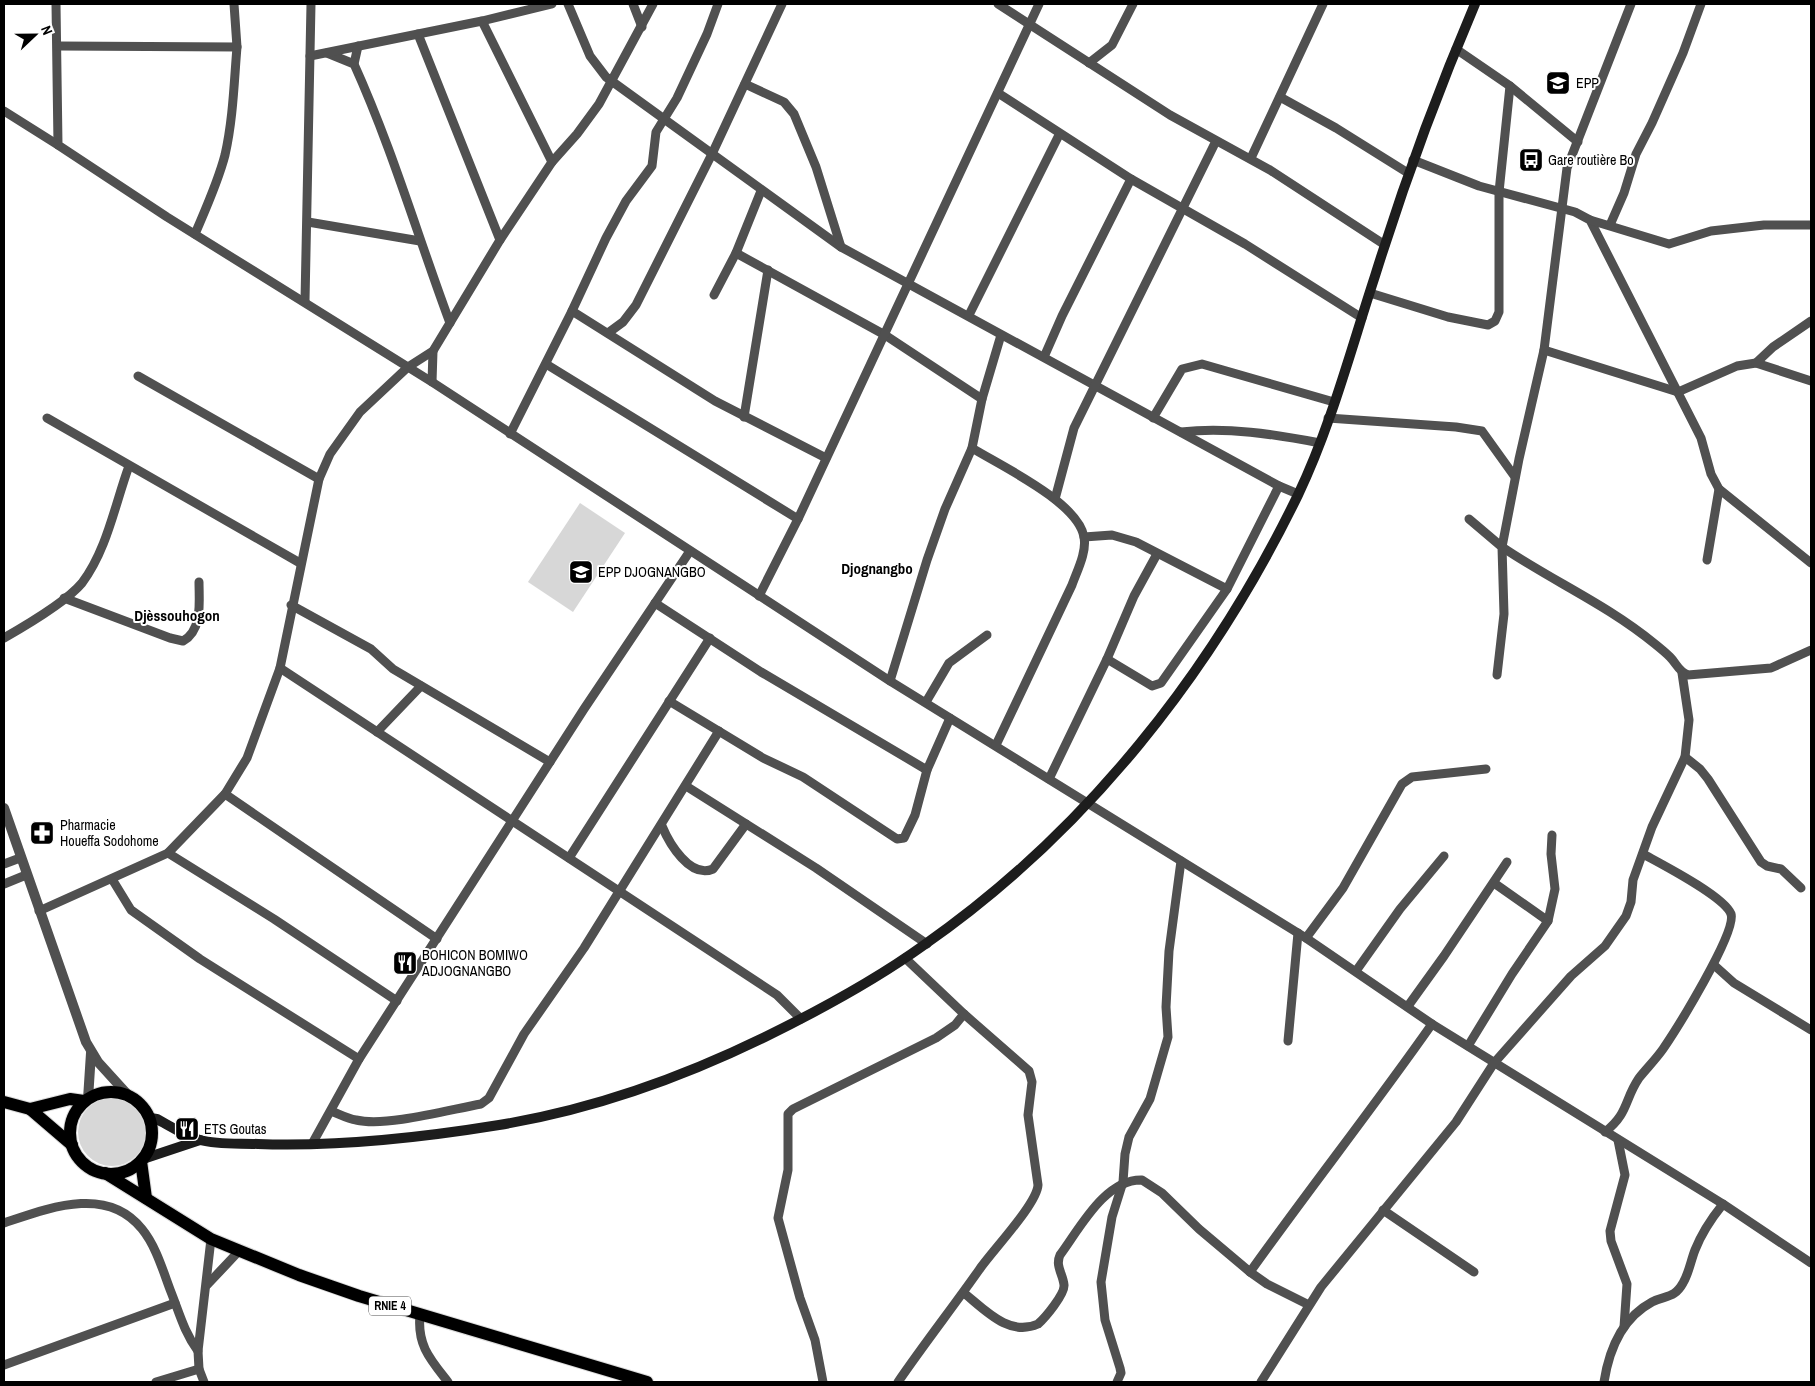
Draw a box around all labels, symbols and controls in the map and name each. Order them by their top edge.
north arrow [10,10,60,60]
text: N [37,23,57,37]
school or university icon: EPP [1545,70,1571,96]
place label: EPP [1576,74,1599,92]
bus stop icon: Gare routière Bo [1518,147,1544,173]
place label: Gare routière Bo [1548,151,1634,169]
district label: Djognangbo [841,558,913,579]
school or university icon: EPP DJOGNANGBO [568,559,594,585]
place label: EPP DJOGNANGBO [598,563,706,581]
district label: Djèssouhogon [134,605,220,626]
place label: Pharmacie Houeffa Sodohome [60,816,159,850]
pharmacy icon: Pharmacie Houeffa Sodohome [29,820,55,846]
place label: BOHICON BOMIWO ADJOGNANGBO [421,946,528,980]
restaurant icon: BOHICON BOMIWO ADJOGNANGBO [392,950,418,976]
restaurant icon: ETS Goutas [174,1116,200,1142]
place label: ETS Goutas [204,1120,267,1138]
road number: RNIE 4 [369,1296,411,1315]

